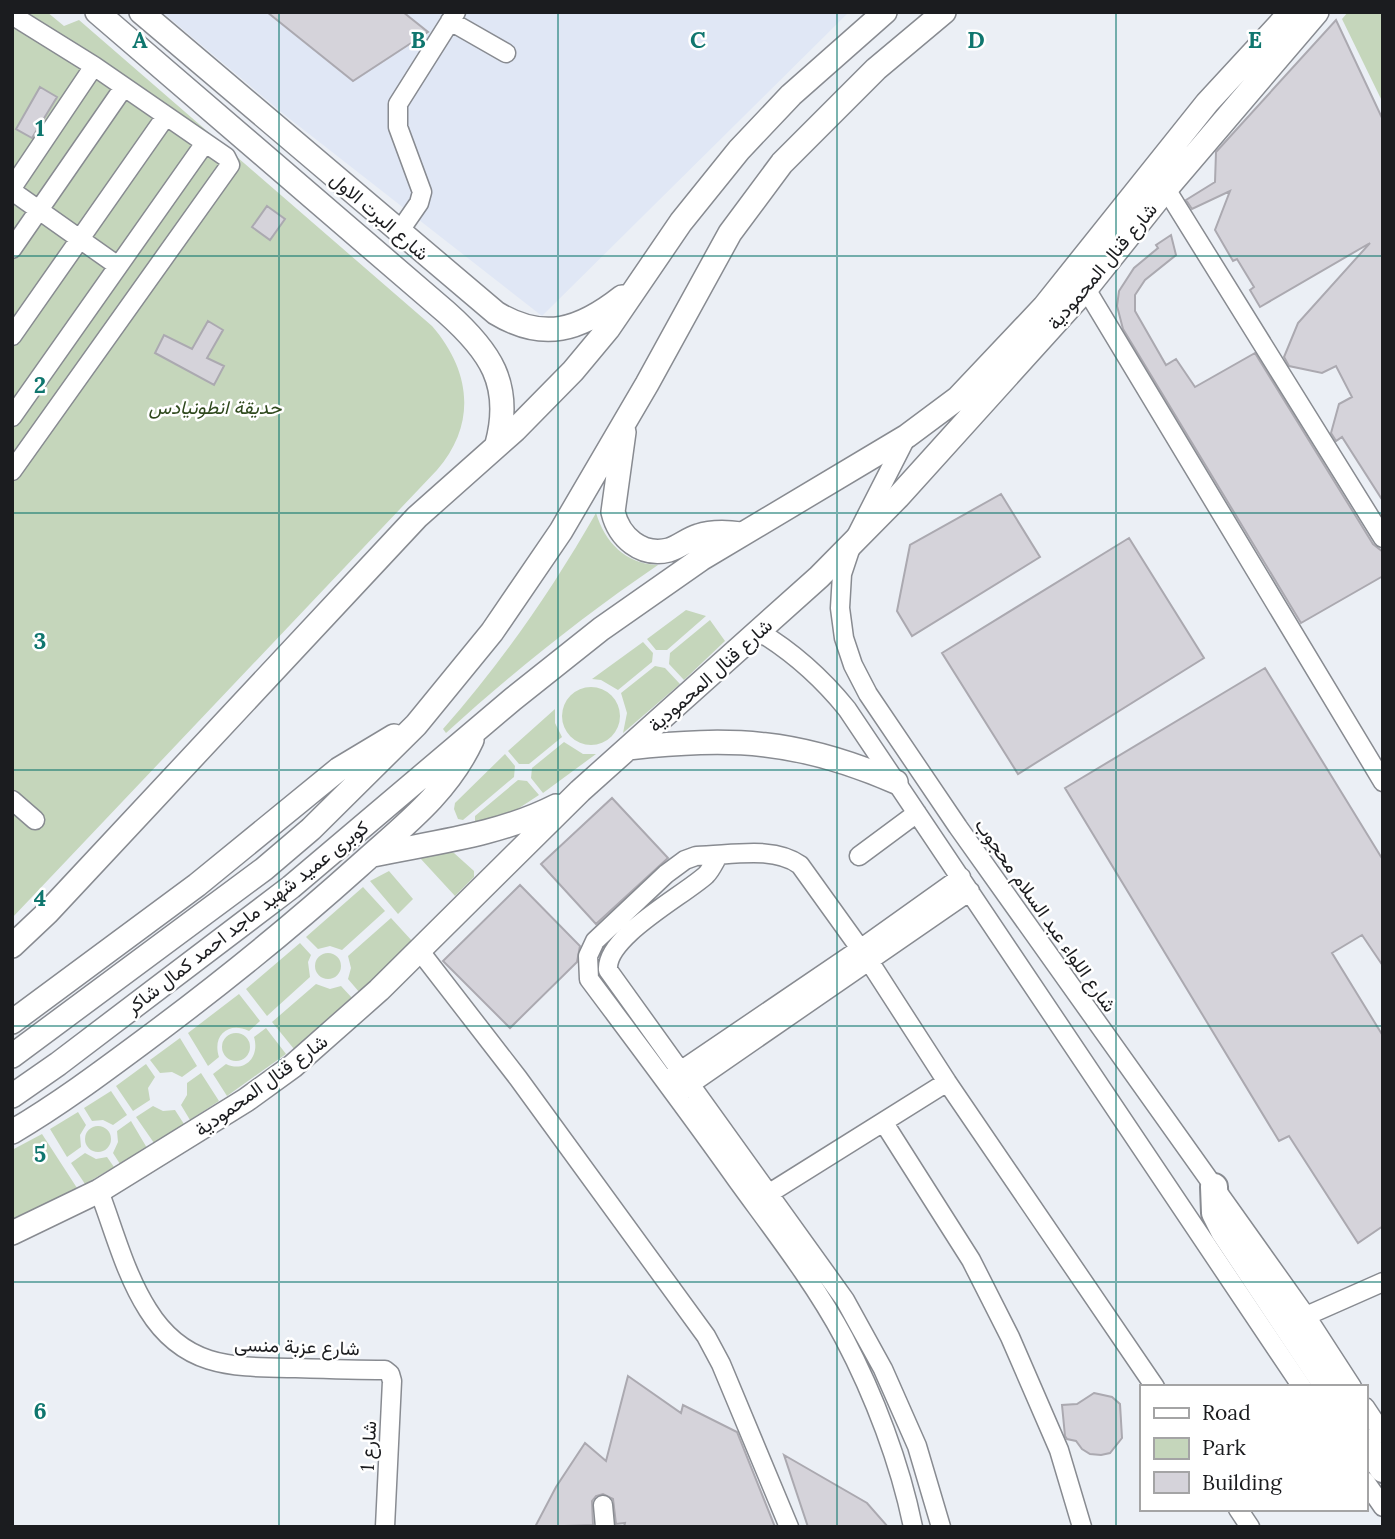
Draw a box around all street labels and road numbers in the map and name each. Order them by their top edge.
street label: شارع البرت الاول [325,167,434,266]
street label: شارع قنال المحمودية [1042,198,1163,335]
street label: شارع قنال المحمودية [643,613,778,738]
street label: شارع اللواء عبد السلام محجوب [969,813,1122,1017]
street label: كوبرى عميد شهيد ماجد احمد كمال شاكر [120,815,373,1020]
street label: شارع قنال المحمودية [190,1029,333,1142]
street label: شارع عزبة منسى [234,1332,360,1361]
street label: شارع 1 [355,1420,382,1472]

